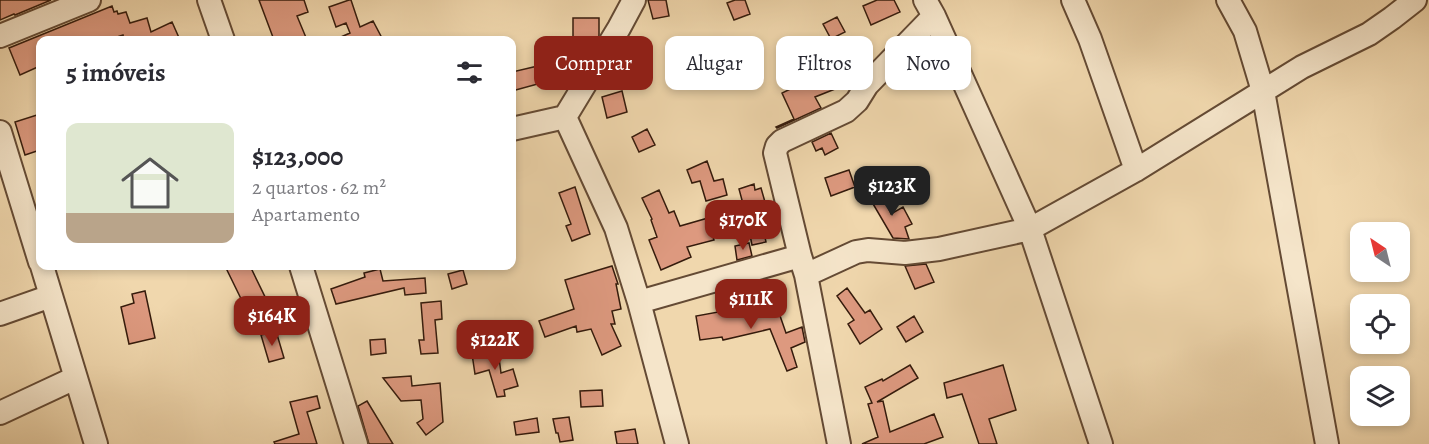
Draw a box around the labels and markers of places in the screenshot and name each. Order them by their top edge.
pin: $123K [850,166,934,217]
pin: $170K [701,200,785,251]
pin: $111K [709,279,793,330]
pin: $164K [230,296,314,347]
pin: $122K [453,320,537,371]

